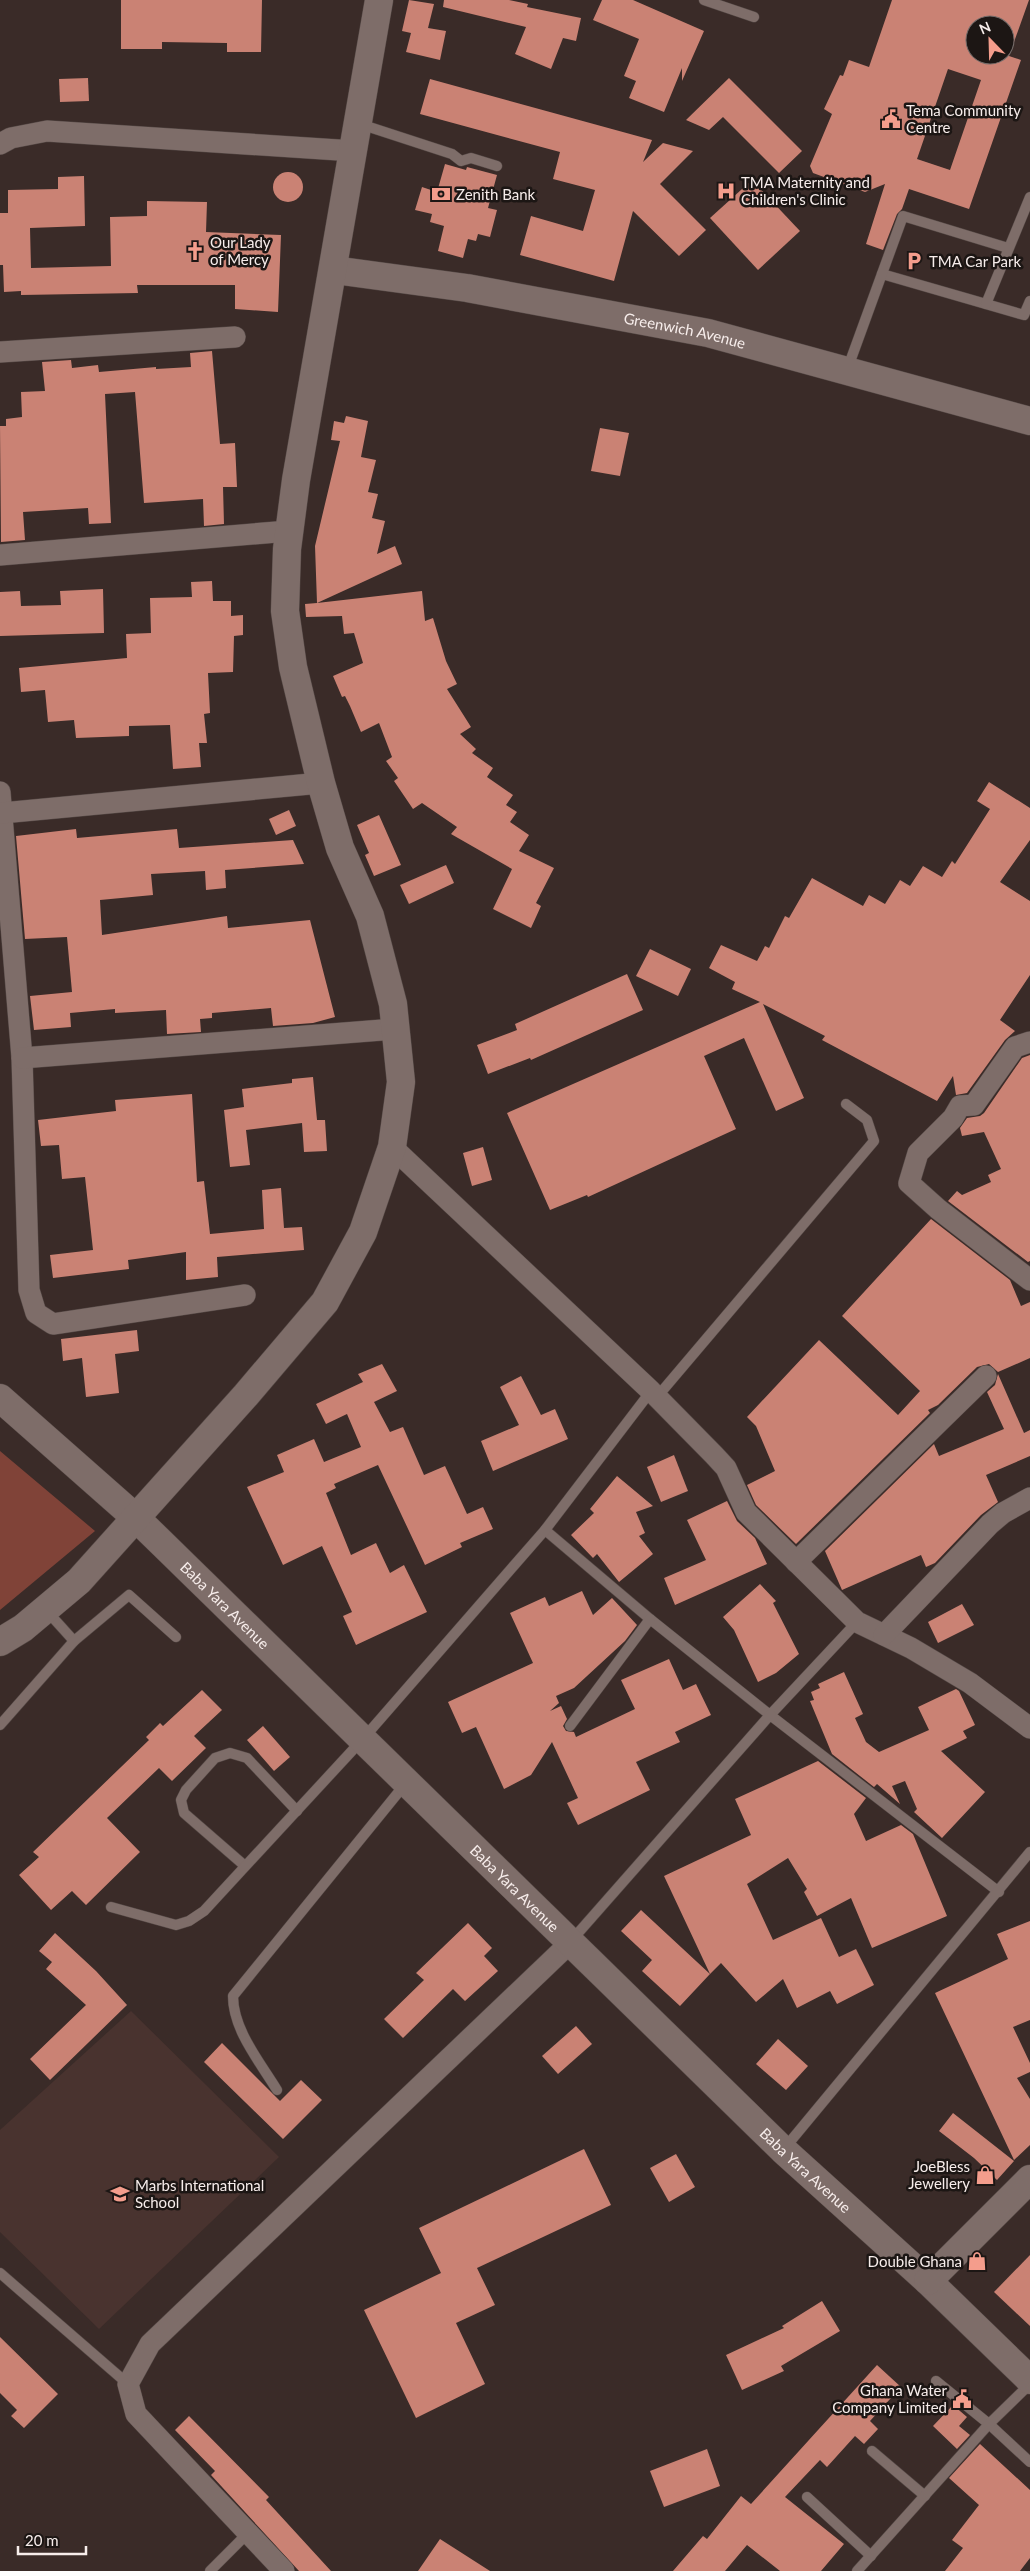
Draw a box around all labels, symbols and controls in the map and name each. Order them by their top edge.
north arrow [965,15,1015,65]
text: N [976,18,993,38]
place label: Tema Community Centre [906,101,1021,136]
public building icon: Tema Community Centre [880,108,902,130]
place label: TMA Maternity and Children's Clinic [741,173,870,208]
hospital icon: TMA Maternity and Children's Clinic [715,180,737,202]
bank icon: Zenith Bank [430,183,452,205]
place label: Zenith Bank [456,185,536,203]
place label: Our Lady of Mercy [210,233,271,268]
church icon: Our Lady of Mercy [184,240,206,262]
parking icon: TMA Car Park [903,250,925,272]
place label: TMA Car Park [929,252,1021,270]
street label: Greenwich Avenue [622,308,748,352]
street label: Baba Yara Avenue [177,1558,273,1653]
street label: Baba Yara Avenue [467,1841,563,1936]
street label: Baba Yara Avenue [756,2124,855,2216]
place label: JoeBless Jewellery [908,2157,970,2192]
shop icon: JoeBless Jewellery [974,2164,996,2186]
place label: Marbs International School [135,2176,264,2211]
school or university icon: Marbs International School [109,2183,131,2205]
shop icon: Double Ghana [966,2250,988,2272]
place label: Double Ghana [868,2252,962,2270]
place label: Ghana Water Company Limited [832,2381,948,2416]
public building icon: Ghana Water Company Limited [951,2388,973,2410]
scale bar [18,2524,85,2556]
text: 20 m [25,2531,59,2549]

